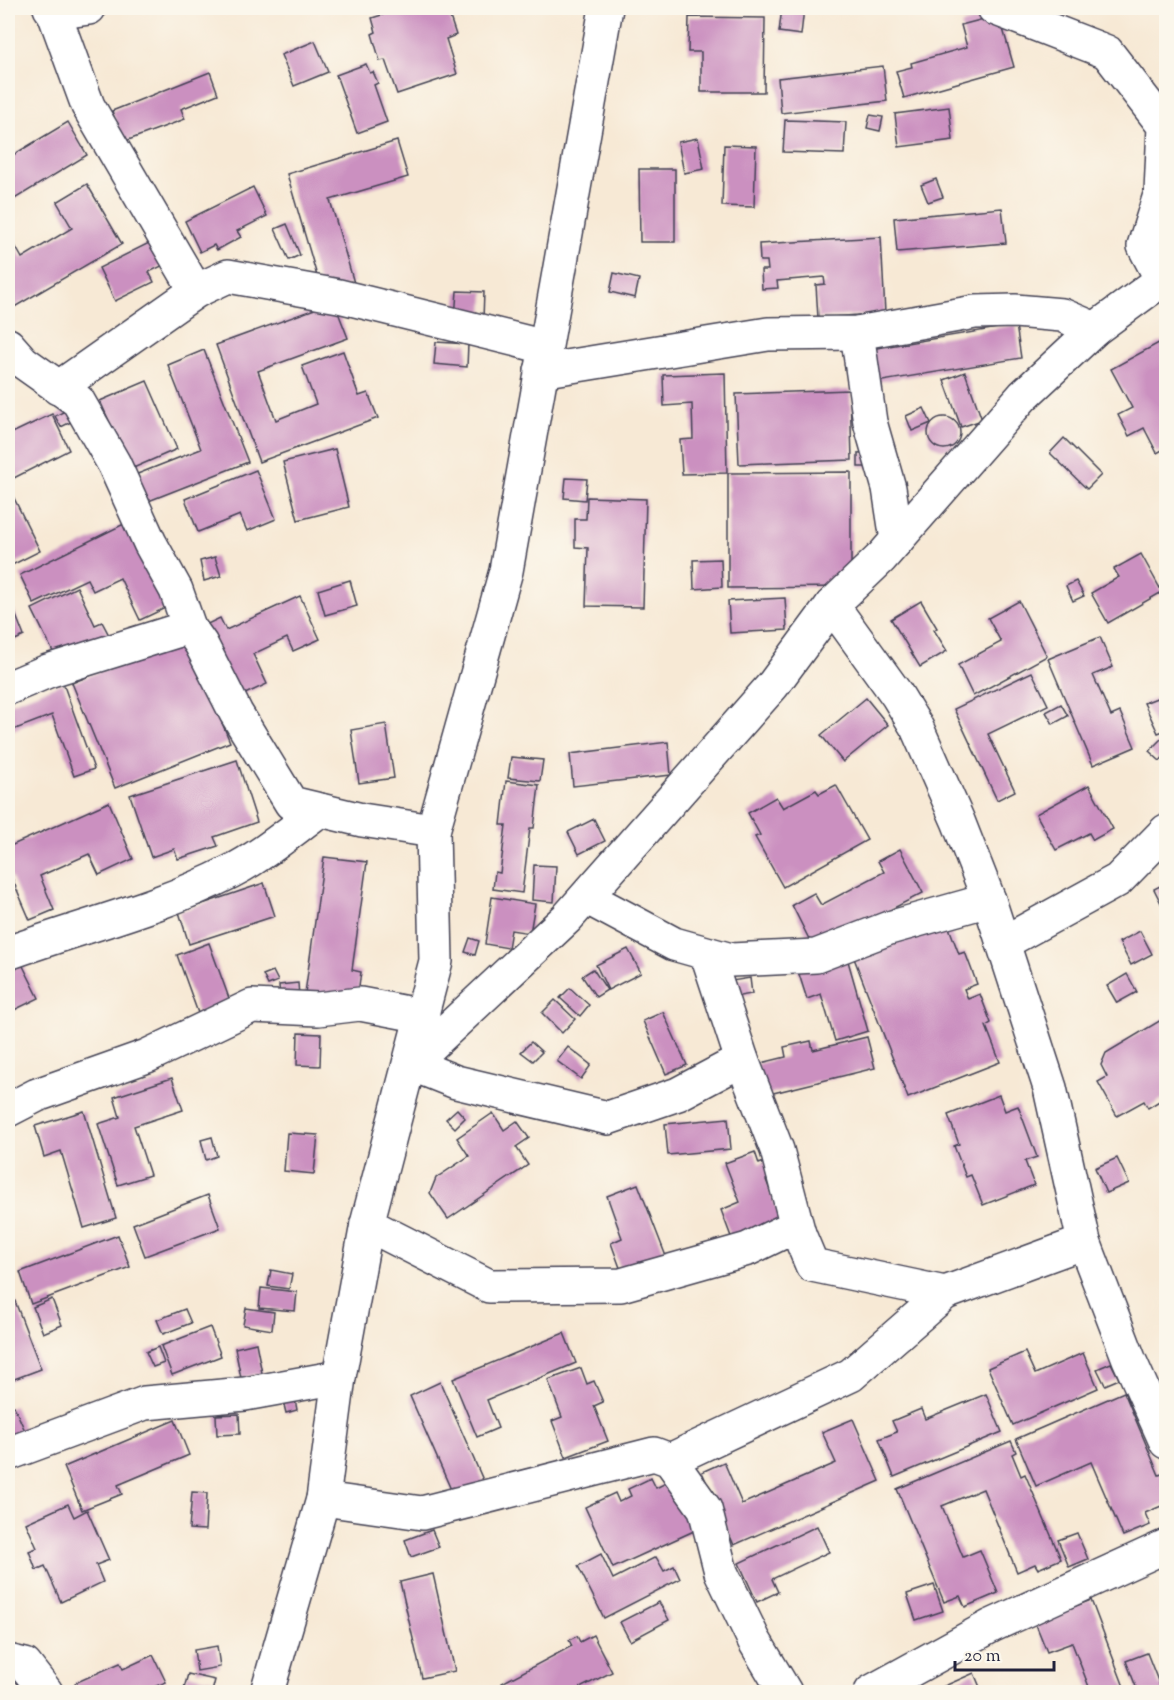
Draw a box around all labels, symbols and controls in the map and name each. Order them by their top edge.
scale bar [955,1634,1054,1672]
text: 20 m [964,1644,1001,1670]

